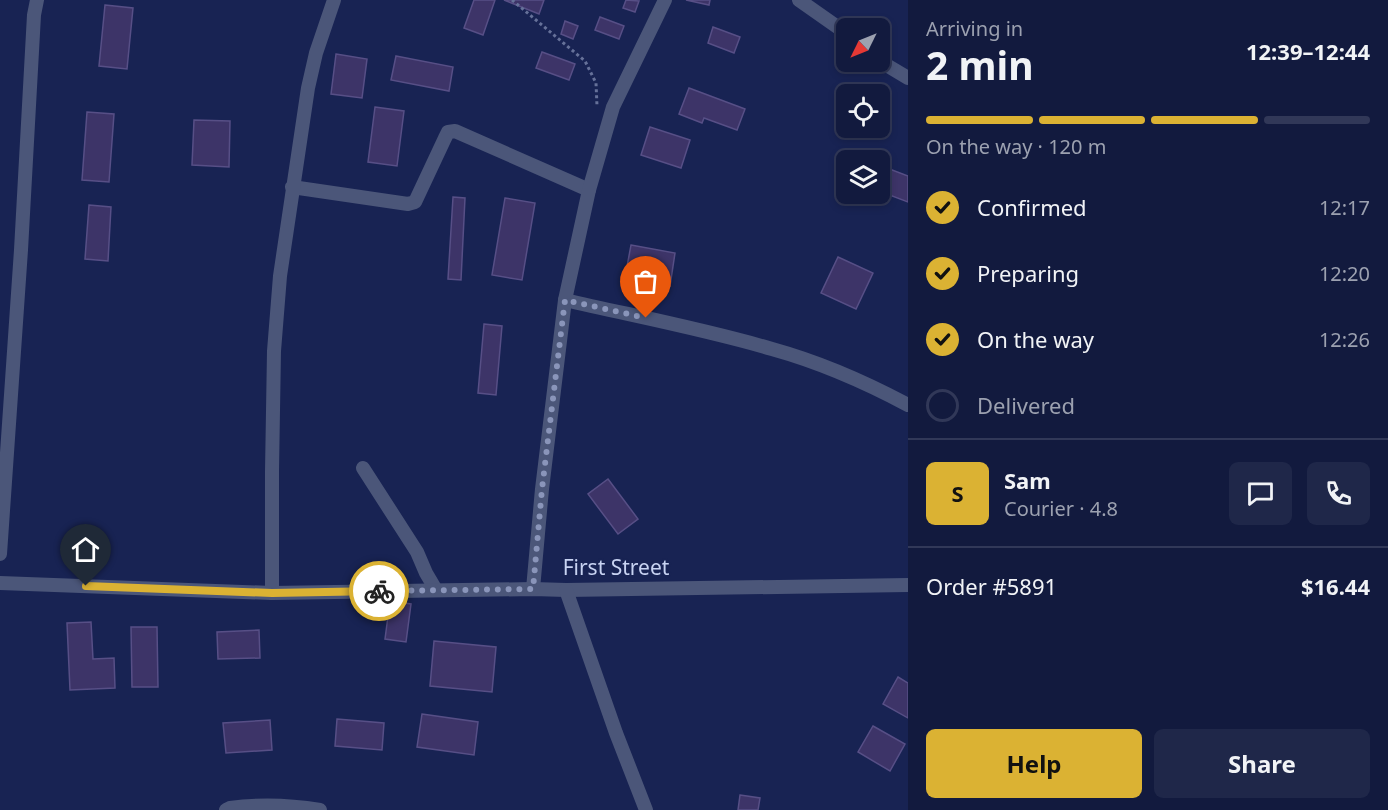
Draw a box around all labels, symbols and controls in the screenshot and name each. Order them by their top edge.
text: Arriving in [926,15,1023,42]
north arrow [836,18,890,72]
map controls [836,18,890,204]
text: 12:39–12:44 [1246,36,1370,66]
text: 2 min [926,38,1033,91]
button: locate [836,84,890,138]
text: On the way · 120 m [926,133,1106,160]
button: layers [836,150,890,204]
icon: check [926,191,959,224]
text: Confirmed [977,192,1087,222]
text: 12:17 [1319,194,1370,221]
pin [620,256,671,318]
icon: check [926,257,959,290]
text: Preparing [977,258,1079,288]
text: 12:20 [1319,260,1370,287]
icon: bag [629,265,662,298]
icon: check [926,323,959,356]
text: On the way [977,324,1094,354]
text: 12:26 [1319,326,1370,353]
text: Delivered [977,390,1075,420]
button: chat [1229,462,1292,525]
button: phone [1307,462,1370,525]
text: Sam [1004,465,1051,495]
text: S [951,478,964,508]
text: Courier · 4.8 [1004,495,1118,522]
pin [60,524,111,586]
icon: home [69,533,102,566]
street label: First Street [563,553,670,581]
courier [349,561,409,621]
text: Order #5891 [926,571,1057,601]
text: $16.44 [1301,571,1370,601]
icon: bike [363,575,396,608]
button: Help [926,729,1142,798]
button: Share [1154,729,1370,798]

